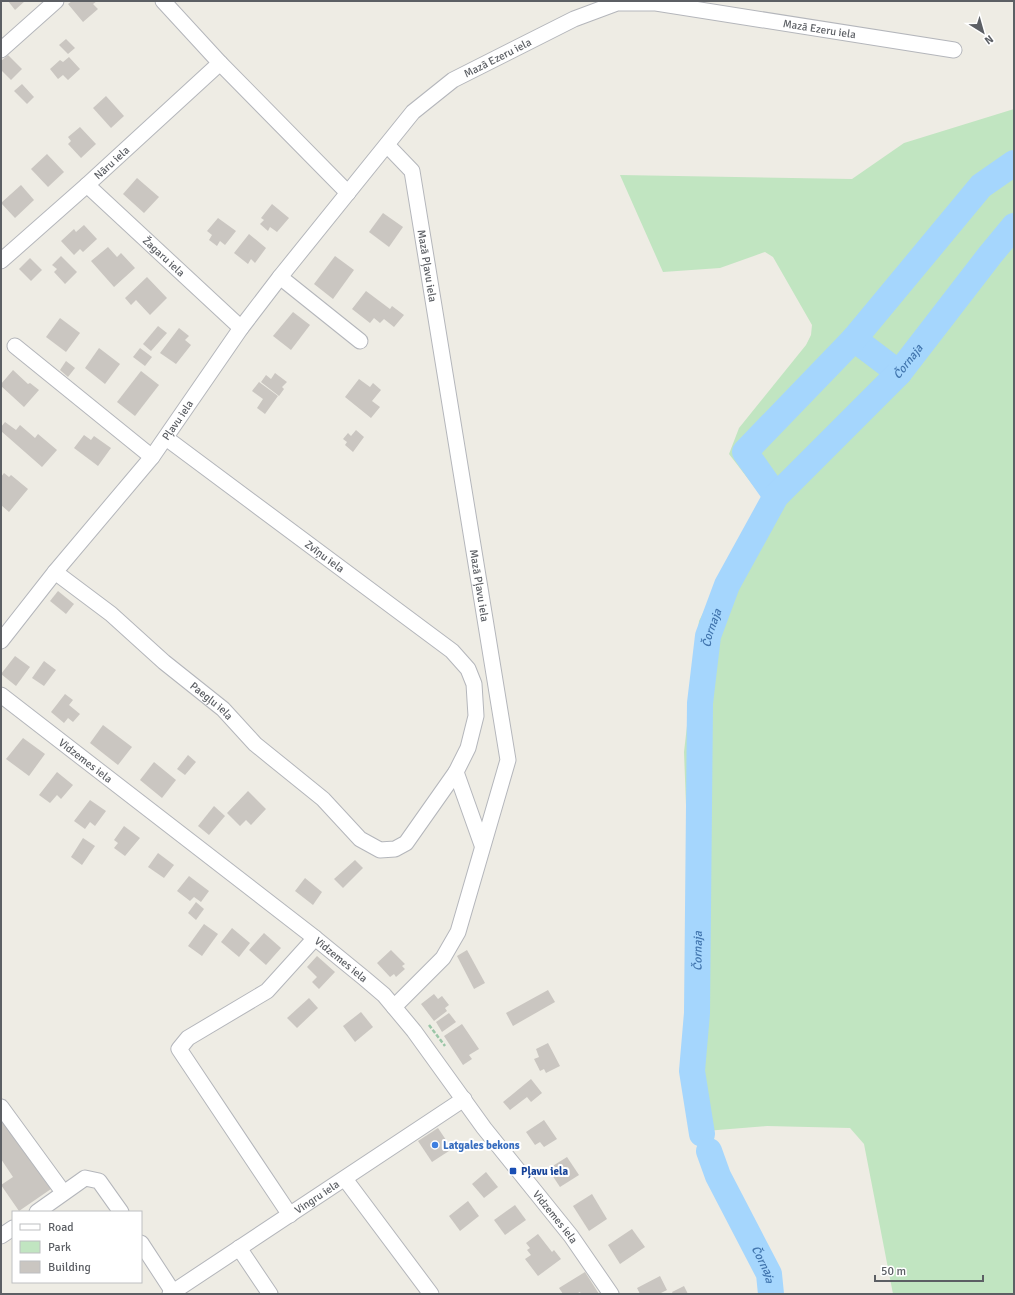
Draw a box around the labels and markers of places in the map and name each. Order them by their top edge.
place label: Latgales bekons [443,1139,520,1152]
marker: Latgales bekons [430,1140,440,1150]
place label: Pļavu iela [521,1165,568,1179]
marker: Pļavu iela [508,1166,518,1176]

